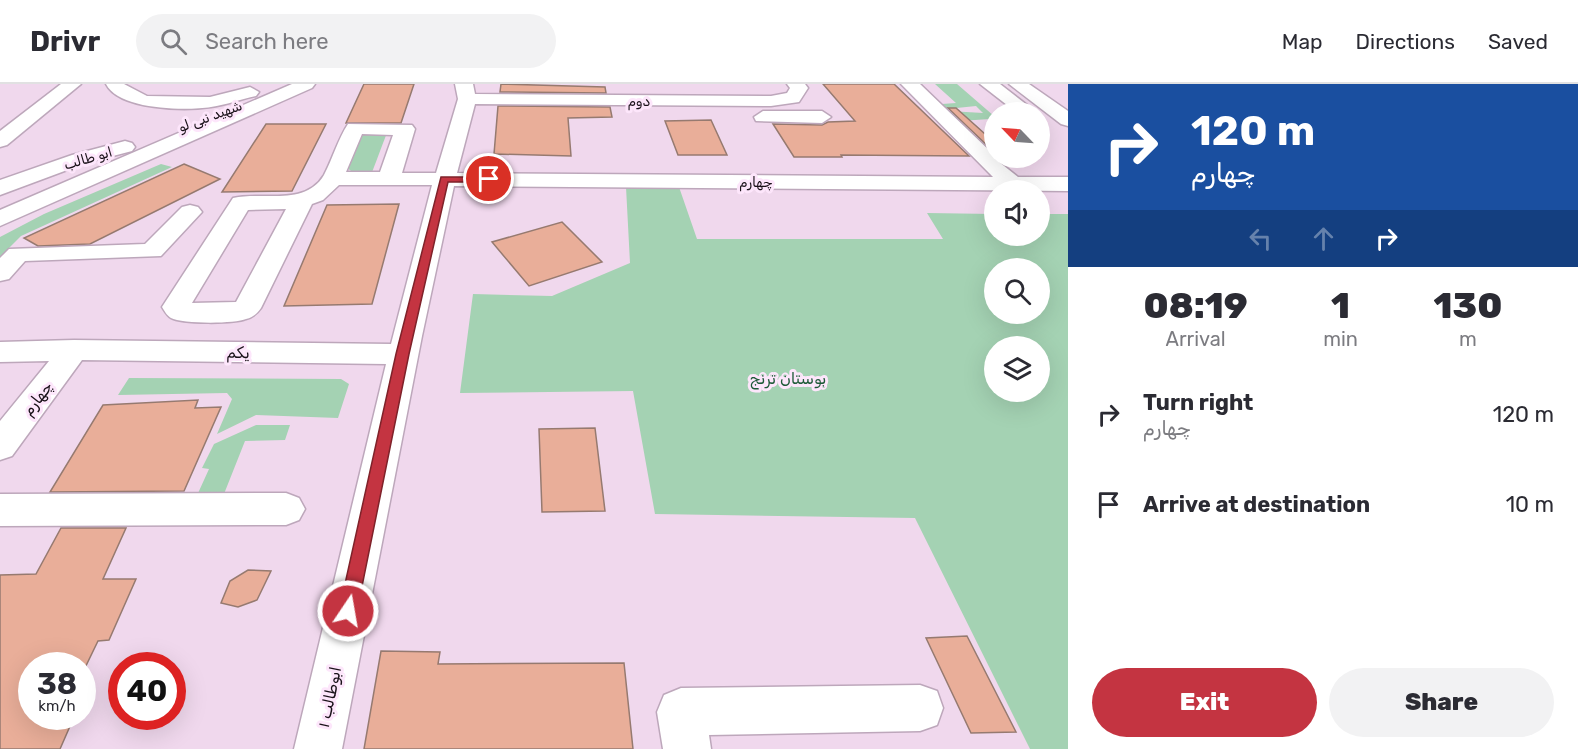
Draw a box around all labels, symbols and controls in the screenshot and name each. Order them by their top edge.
search box [136,14,556,68]
text: Drivr [30,25,100,58]
icon: search [157,25,190,58]
text: Search here [205,28,329,55]
text: Map [1282,29,1323,54]
text: Directions [1356,29,1455,54]
text: Saved [1488,29,1548,54]
street label: دوم [628,93,651,111]
street label: شهید نبی لو [176,97,245,136]
north arrow [984,102,1050,168]
map controls [984,102,1050,402]
text: 120 m [1191,106,1315,156]
icon: right [1092,108,1170,186]
street label: ابو طالب [62,143,114,173]
pin [463,153,514,204]
text: چهارم [1191,157,1255,189]
icon: arrive [472,162,505,195]
street label: چهارم [739,174,773,192]
button: sound [984,180,1050,246]
icon: left [1244,222,1277,255]
icon: ahead [1307,222,1340,255]
icon: right [1370,222,1403,255]
button: search [984,258,1050,324]
text: 08:19 [1144,284,1248,327]
text: 1 [1331,284,1350,327]
text: 130 [1434,284,1502,327]
text: Arrival [1166,327,1226,351]
text: min [1323,327,1358,351]
text: m [1459,327,1477,351]
button: layers [984,336,1050,402]
street label: یکم [226,343,250,363]
park label: بوستان ترنج [750,369,826,390]
street label: چهارم [18,377,57,420]
text: Turn right [1143,389,1253,416]
icon: right [1092,398,1125,431]
text: 120 m [1493,401,1554,428]
text: چهارم [1143,416,1191,440]
icon: arrive [1092,488,1125,521]
text: Arrive at destination [1143,491,1370,518]
text: 10 m [1506,491,1554,518]
position arrow [316,579,380,643]
speed limit sign: 40 [108,652,186,730]
street label: ابوطالب ۱ [314,665,346,729]
text: 38 [37,666,77,702]
button: Exit [1092,668,1317,737]
button: Share [1329,668,1554,737]
text: km/h [38,697,76,715]

